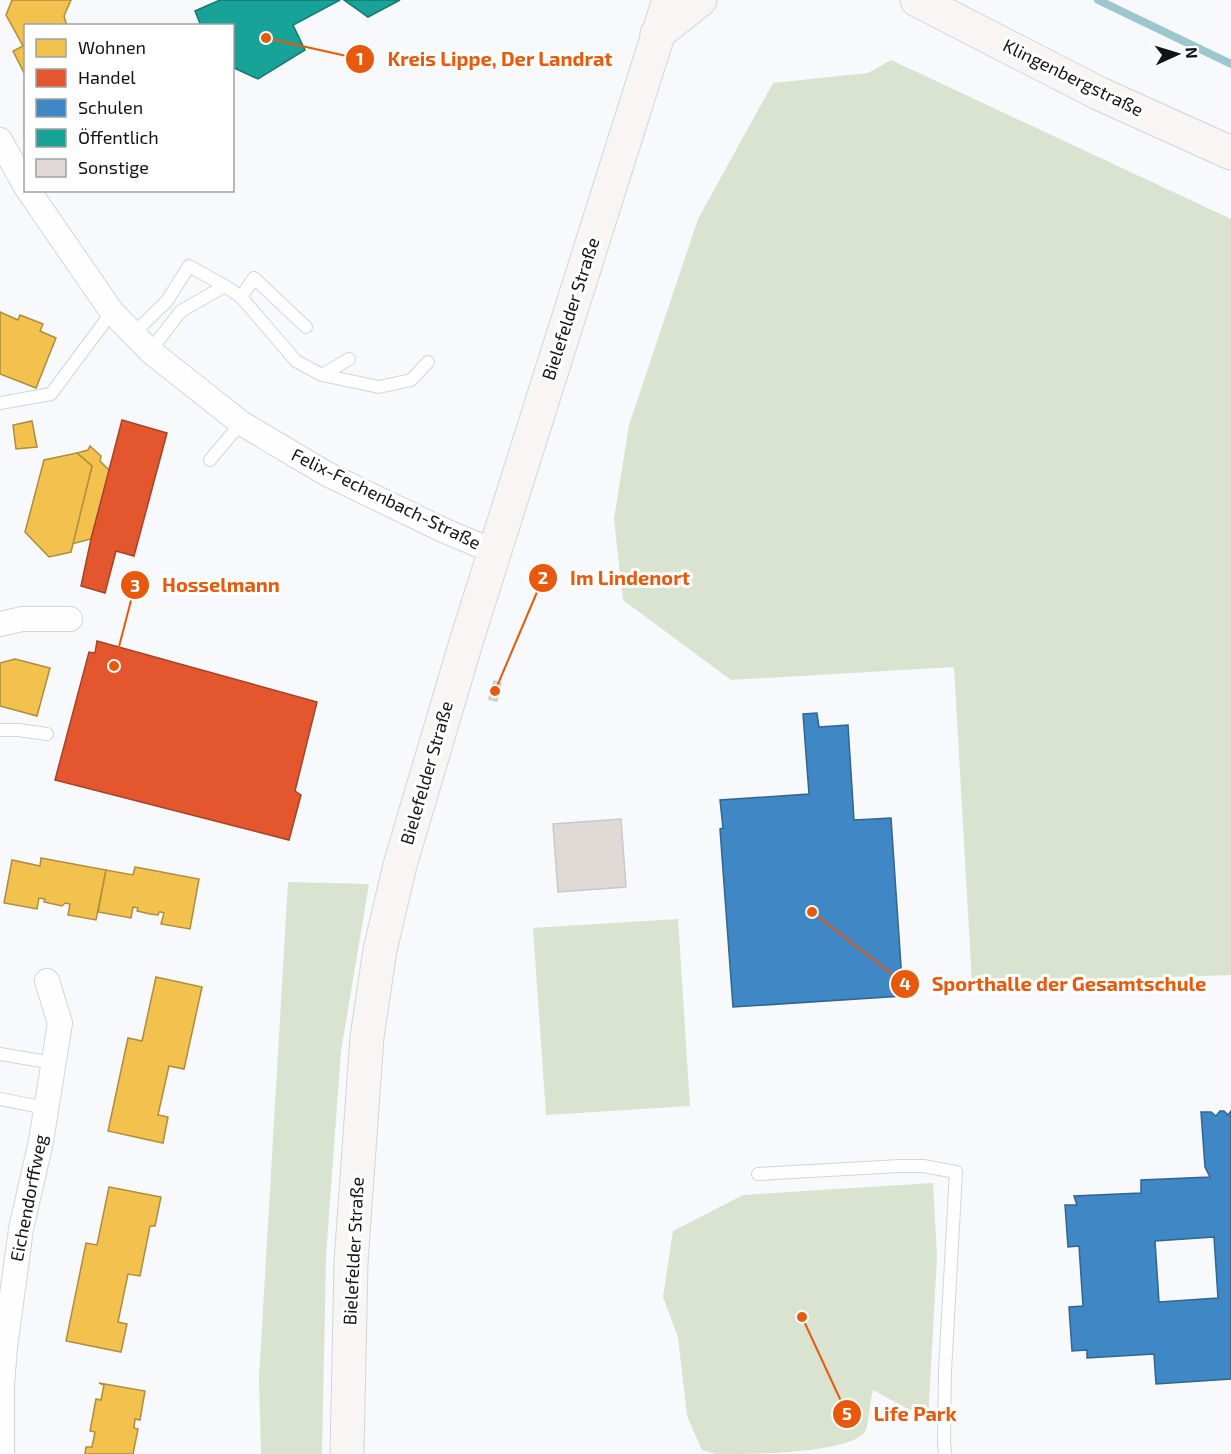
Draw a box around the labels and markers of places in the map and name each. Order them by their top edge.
callout: Kreis Lippe, Der Landrat [345,40,625,78]
callout: Im Lindenort [528,559,702,597]
callout: Hosselmann [120,566,292,604]
callout: Sporthalle der Gesamtschule [890,965,1219,1003]
callout: Life Park [832,1395,969,1433]

